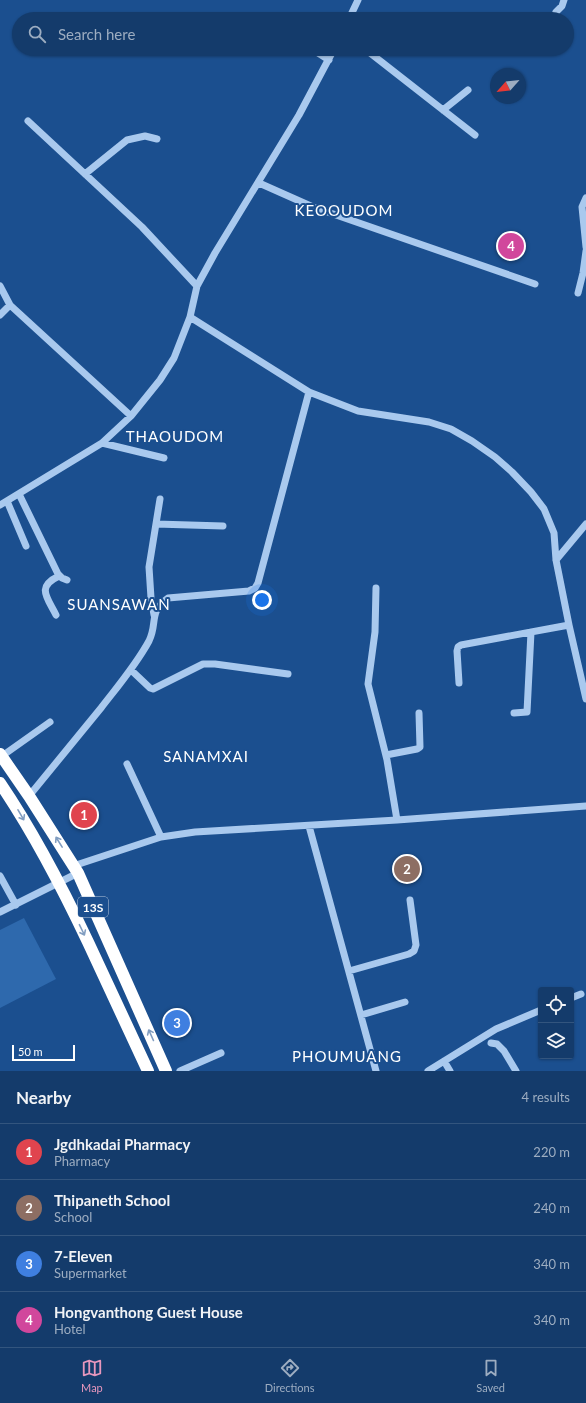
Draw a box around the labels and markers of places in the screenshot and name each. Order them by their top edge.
pin: 4 [498,231,524,261]
pin: 1 [71,800,97,830]
pin: 2 [394,854,420,884]
pin: 3 [164,1008,190,1038]

